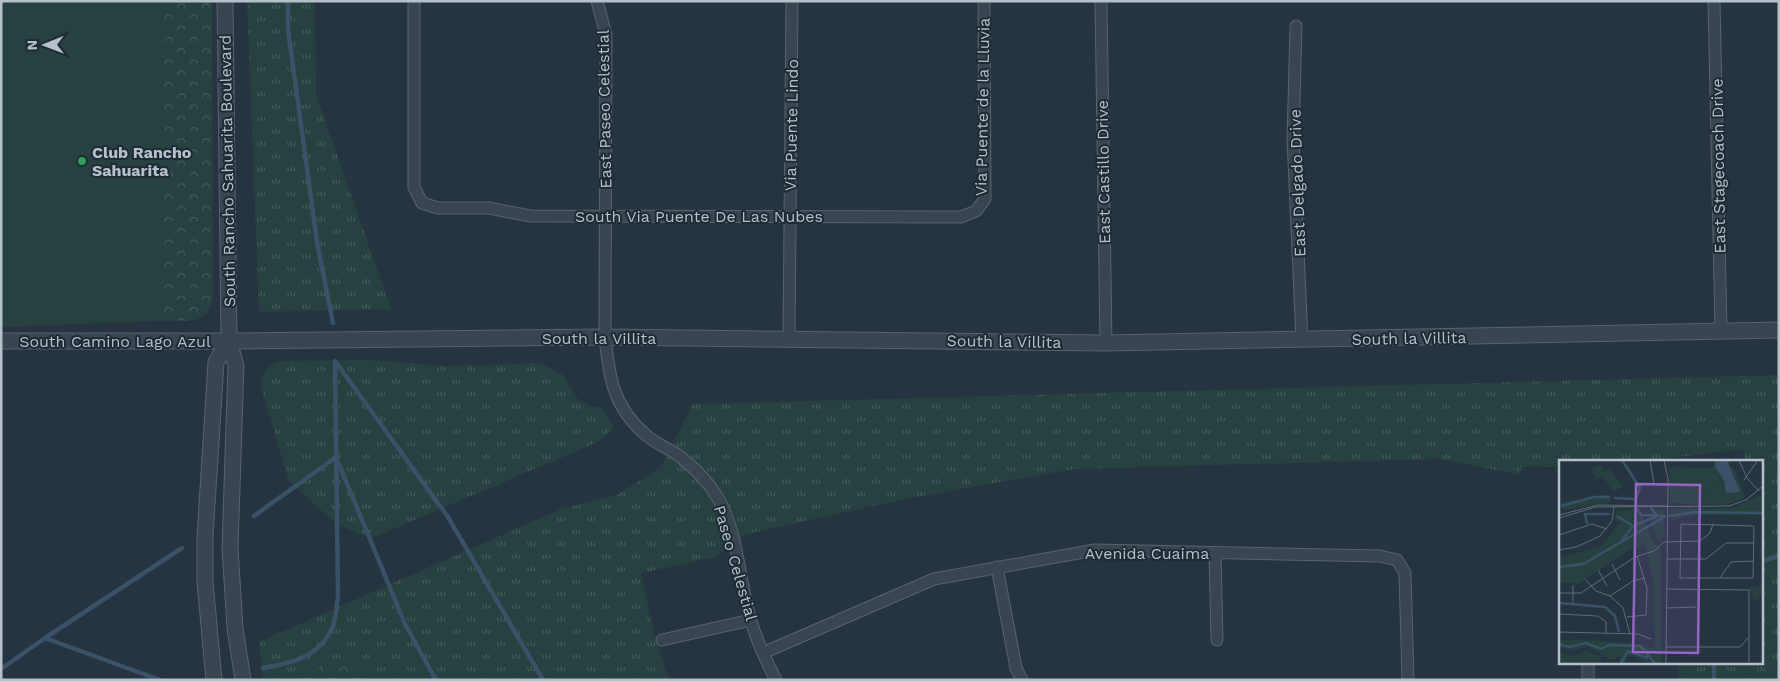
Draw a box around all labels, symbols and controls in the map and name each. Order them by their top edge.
street label: Via Puente de la Lluvia [971,18,994,196]
north arrow [20,20,70,70]
street label: East Paseo Celestial [594,29,615,189]
street label: South Rancho Sahuarita Boulevard [216,35,239,307]
text: N [24,40,40,51]
street label: Via Puente Lindo [781,59,802,191]
street label: East Stagecoach Drive [1707,78,1730,254]
street label: East Castillo Drive [1093,100,1114,244]
street label: East Delgado Drive [1285,109,1310,257]
place label: Club Rancho Sahuarita [92,143,192,180]
marker: Club Rancho Sahuarita [76,155,88,167]
street label: South Via Puente De Las Nubes [575,207,823,226]
street label: South la Villita [1351,328,1467,349]
street label: South la Villita [542,329,656,348]
street label: South la Villita [946,331,1062,352]
street label: South Camino Lago Azul [19,332,211,351]
inset map [1559,460,1762,664]
street label: Paseo Celestial [710,503,761,623]
street label: Avenida Cuaima [1085,544,1209,563]

